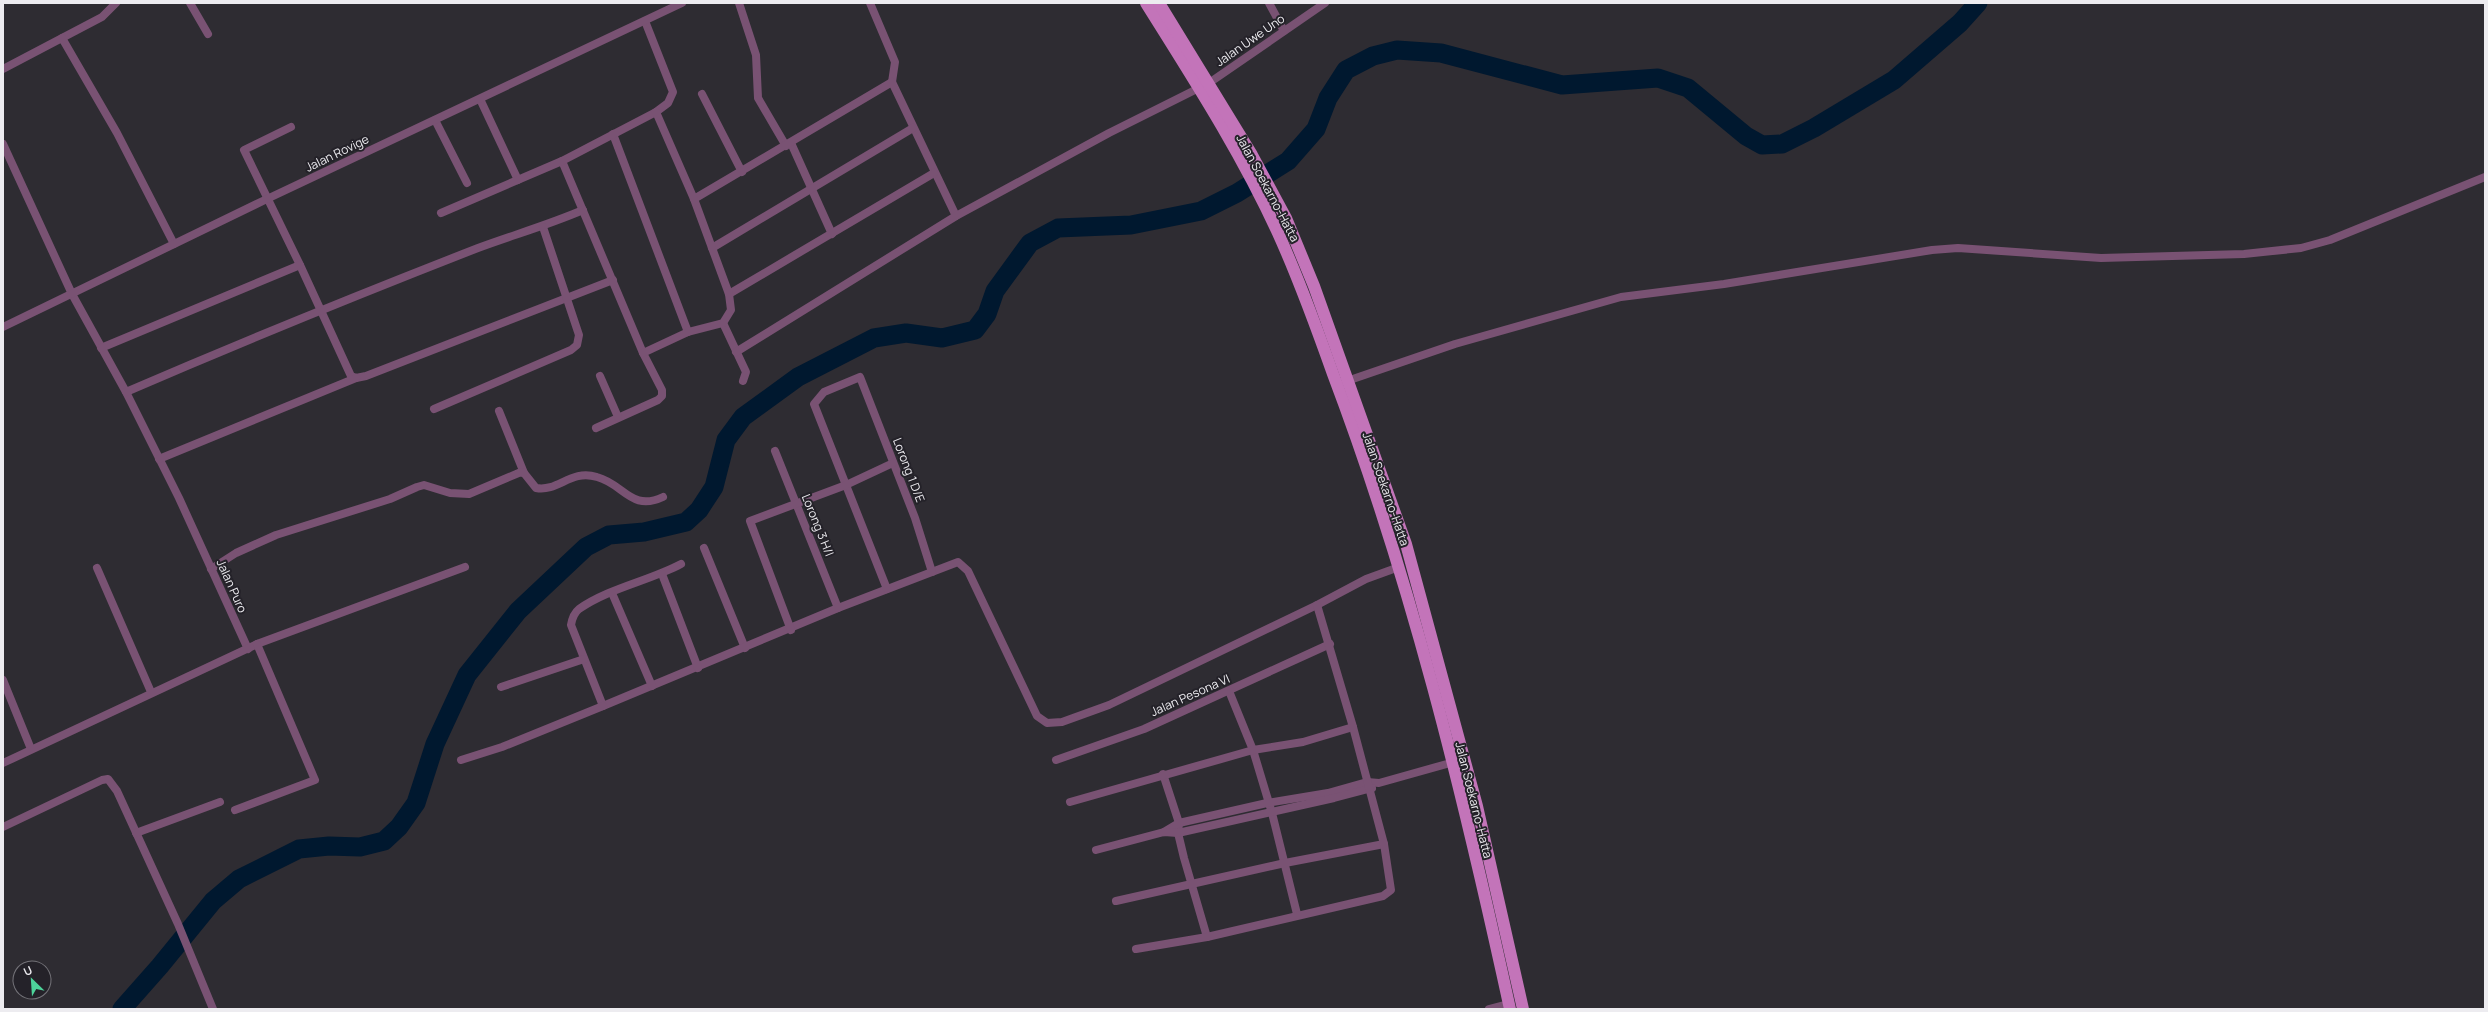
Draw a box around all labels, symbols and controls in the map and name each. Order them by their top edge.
street label: Jalan Uwe Uno [1212,10,1288,70]
street label: Jalan Rovige [302,130,372,176]
street label: Jalan Soekarno-Hatta [1232,131,1304,245]
street label: Jalan Soekarno-Hatta [1359,430,1413,548]
street label: Lorong 1 D/E [889,435,929,505]
street label: Lorong 3 H/I [798,491,838,559]
street label: Jalan Puro [213,557,251,615]
street label: Jalan Pesona VI [1148,670,1232,720]
street label: Jalan Soekarno-Hatta [1451,740,1497,860]
north arrow [12,960,52,1000]
text: U [21,962,34,979]

